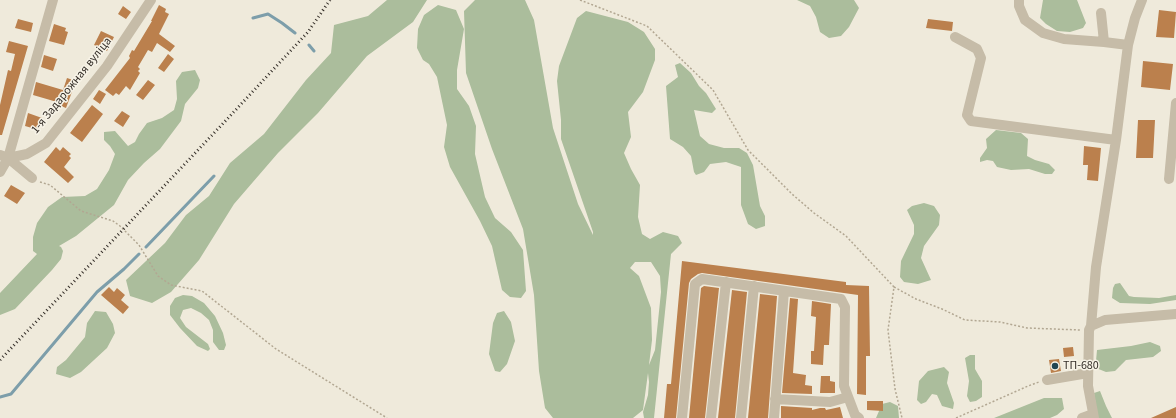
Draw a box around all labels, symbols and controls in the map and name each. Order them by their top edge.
street label: 1-я Задарожная вуліца [29,35,115,137]
place label: ТП-680 [1063,359,1099,373]
marker: ТП-680 [1050,361,1060,371]

